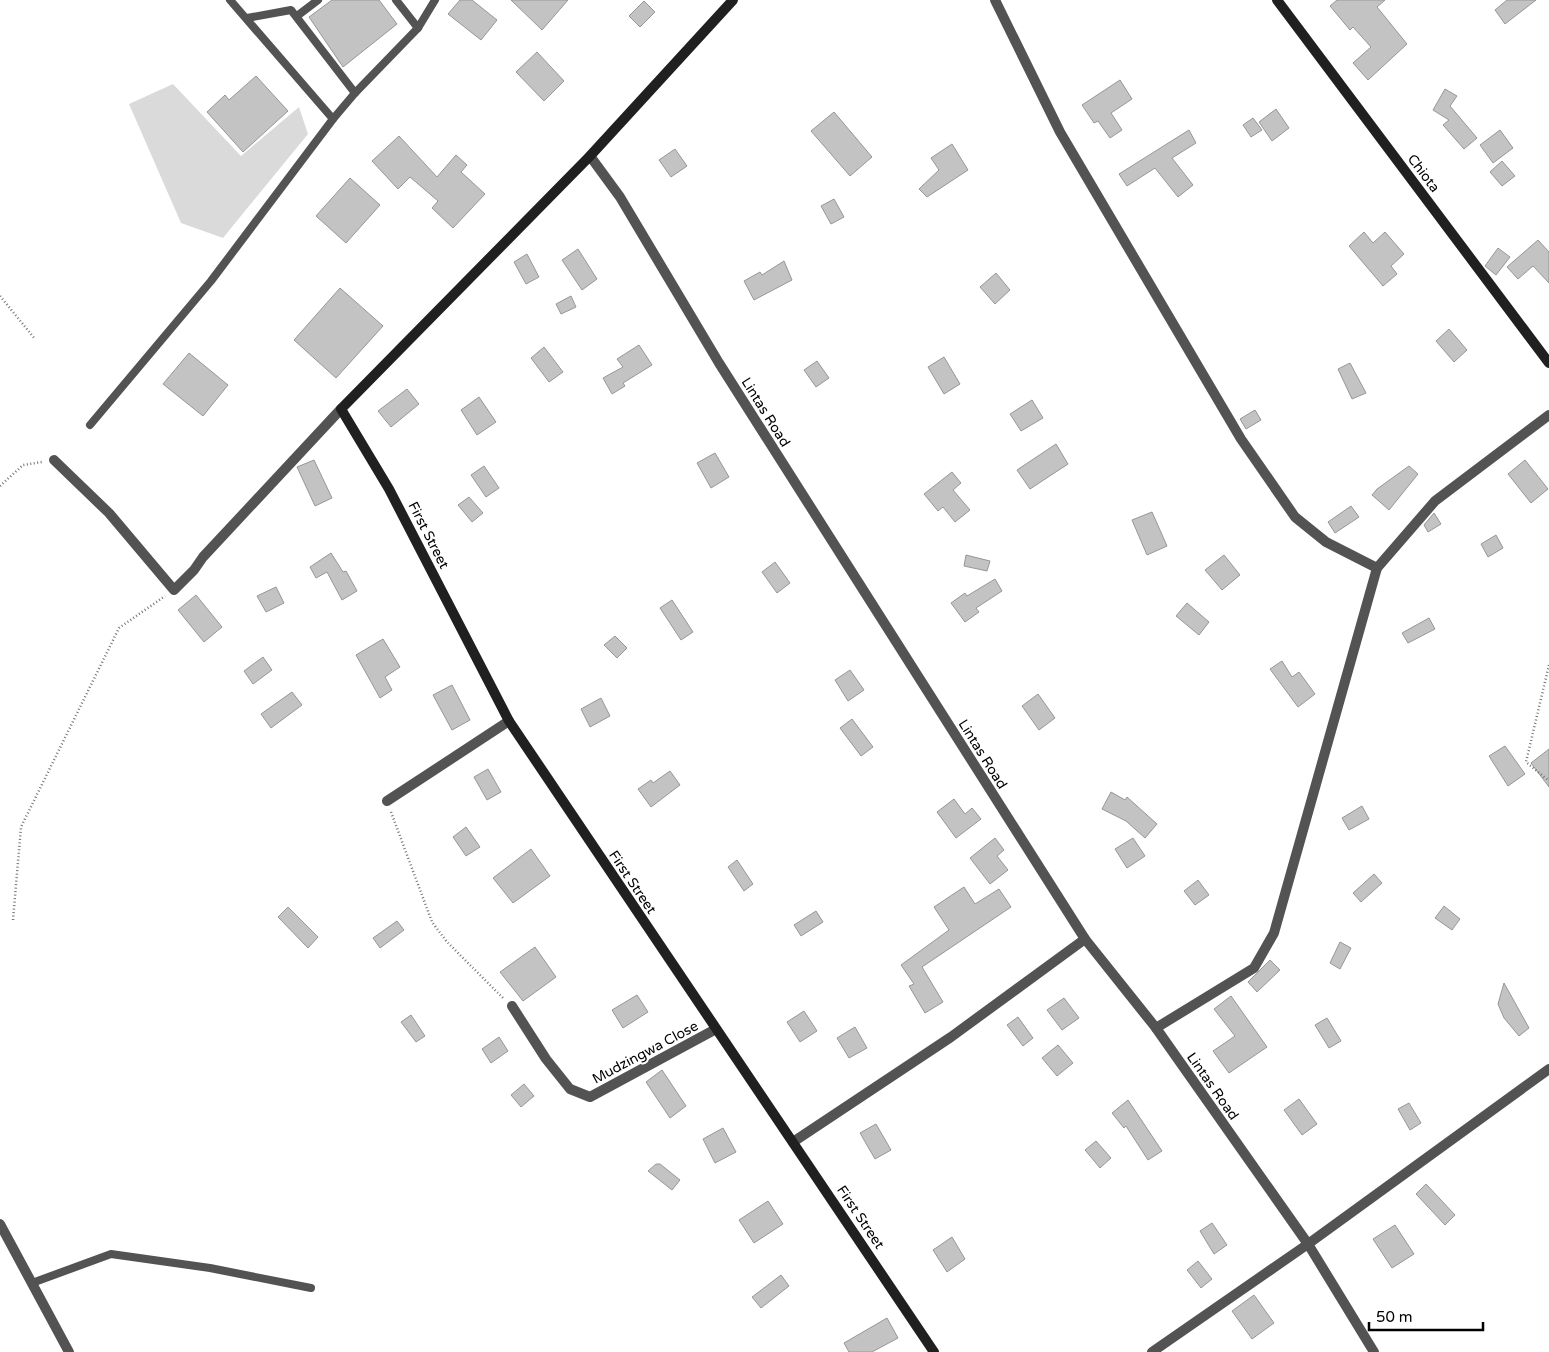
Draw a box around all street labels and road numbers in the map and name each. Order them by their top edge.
street label: Chiota [1404,151,1443,196]
street label: Lintas Road [738,374,794,450]
street label: First Street [404,499,453,572]
street label: Lintas Road [955,716,1011,792]
street label: First Street [605,847,660,918]
street label: Mudzingwa Close [589,1017,701,1088]
street label: Lintas Road [1183,1049,1242,1123]
street label: First Street [833,1182,888,1253]

